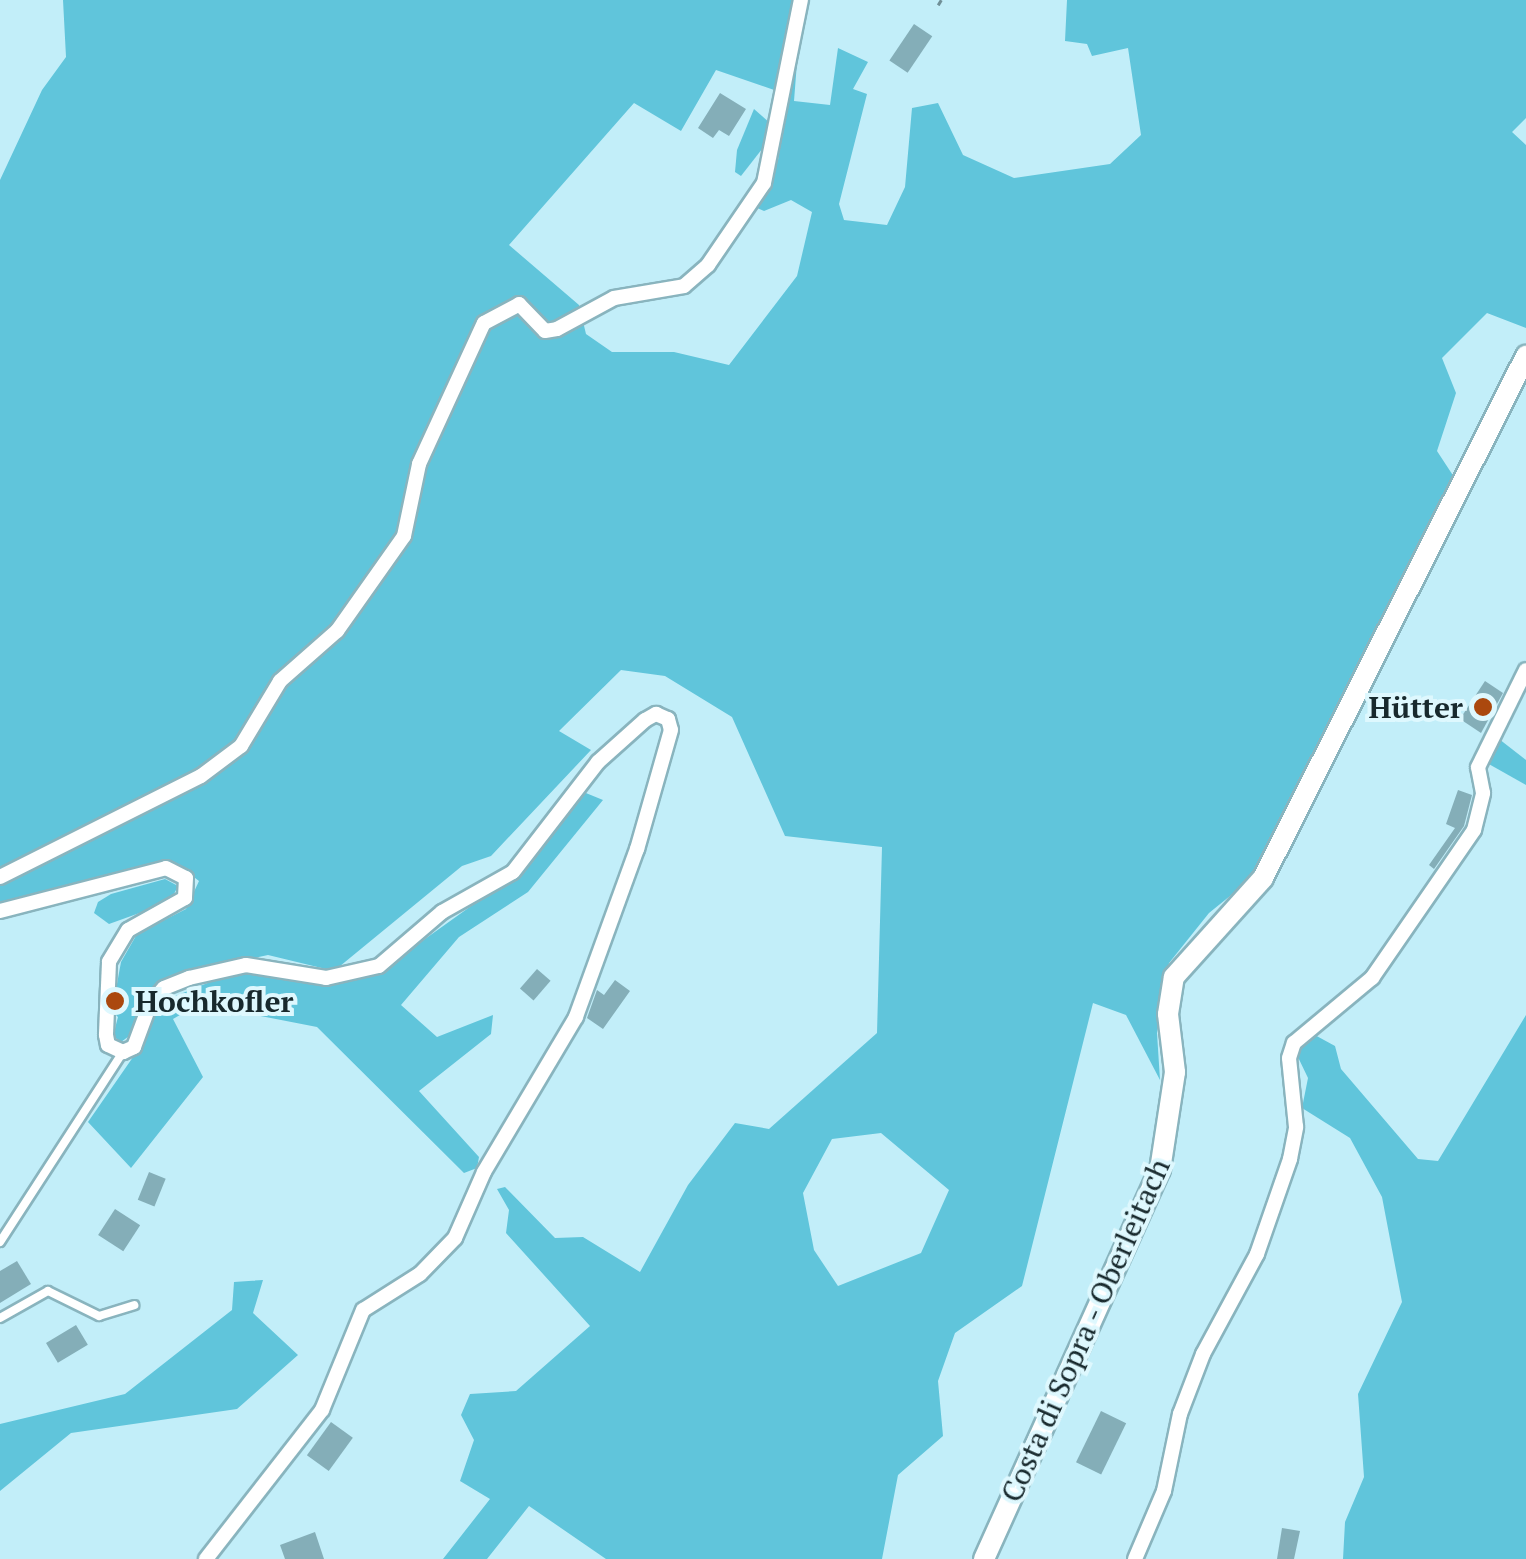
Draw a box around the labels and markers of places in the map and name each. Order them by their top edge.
place label: Hütter [1369,689,1463,725]
marker: Hütter [1472,696,1494,718]
place label: Hochkofler [135,983,293,1019]
marker: Hochkofler [104,990,126,1012]

